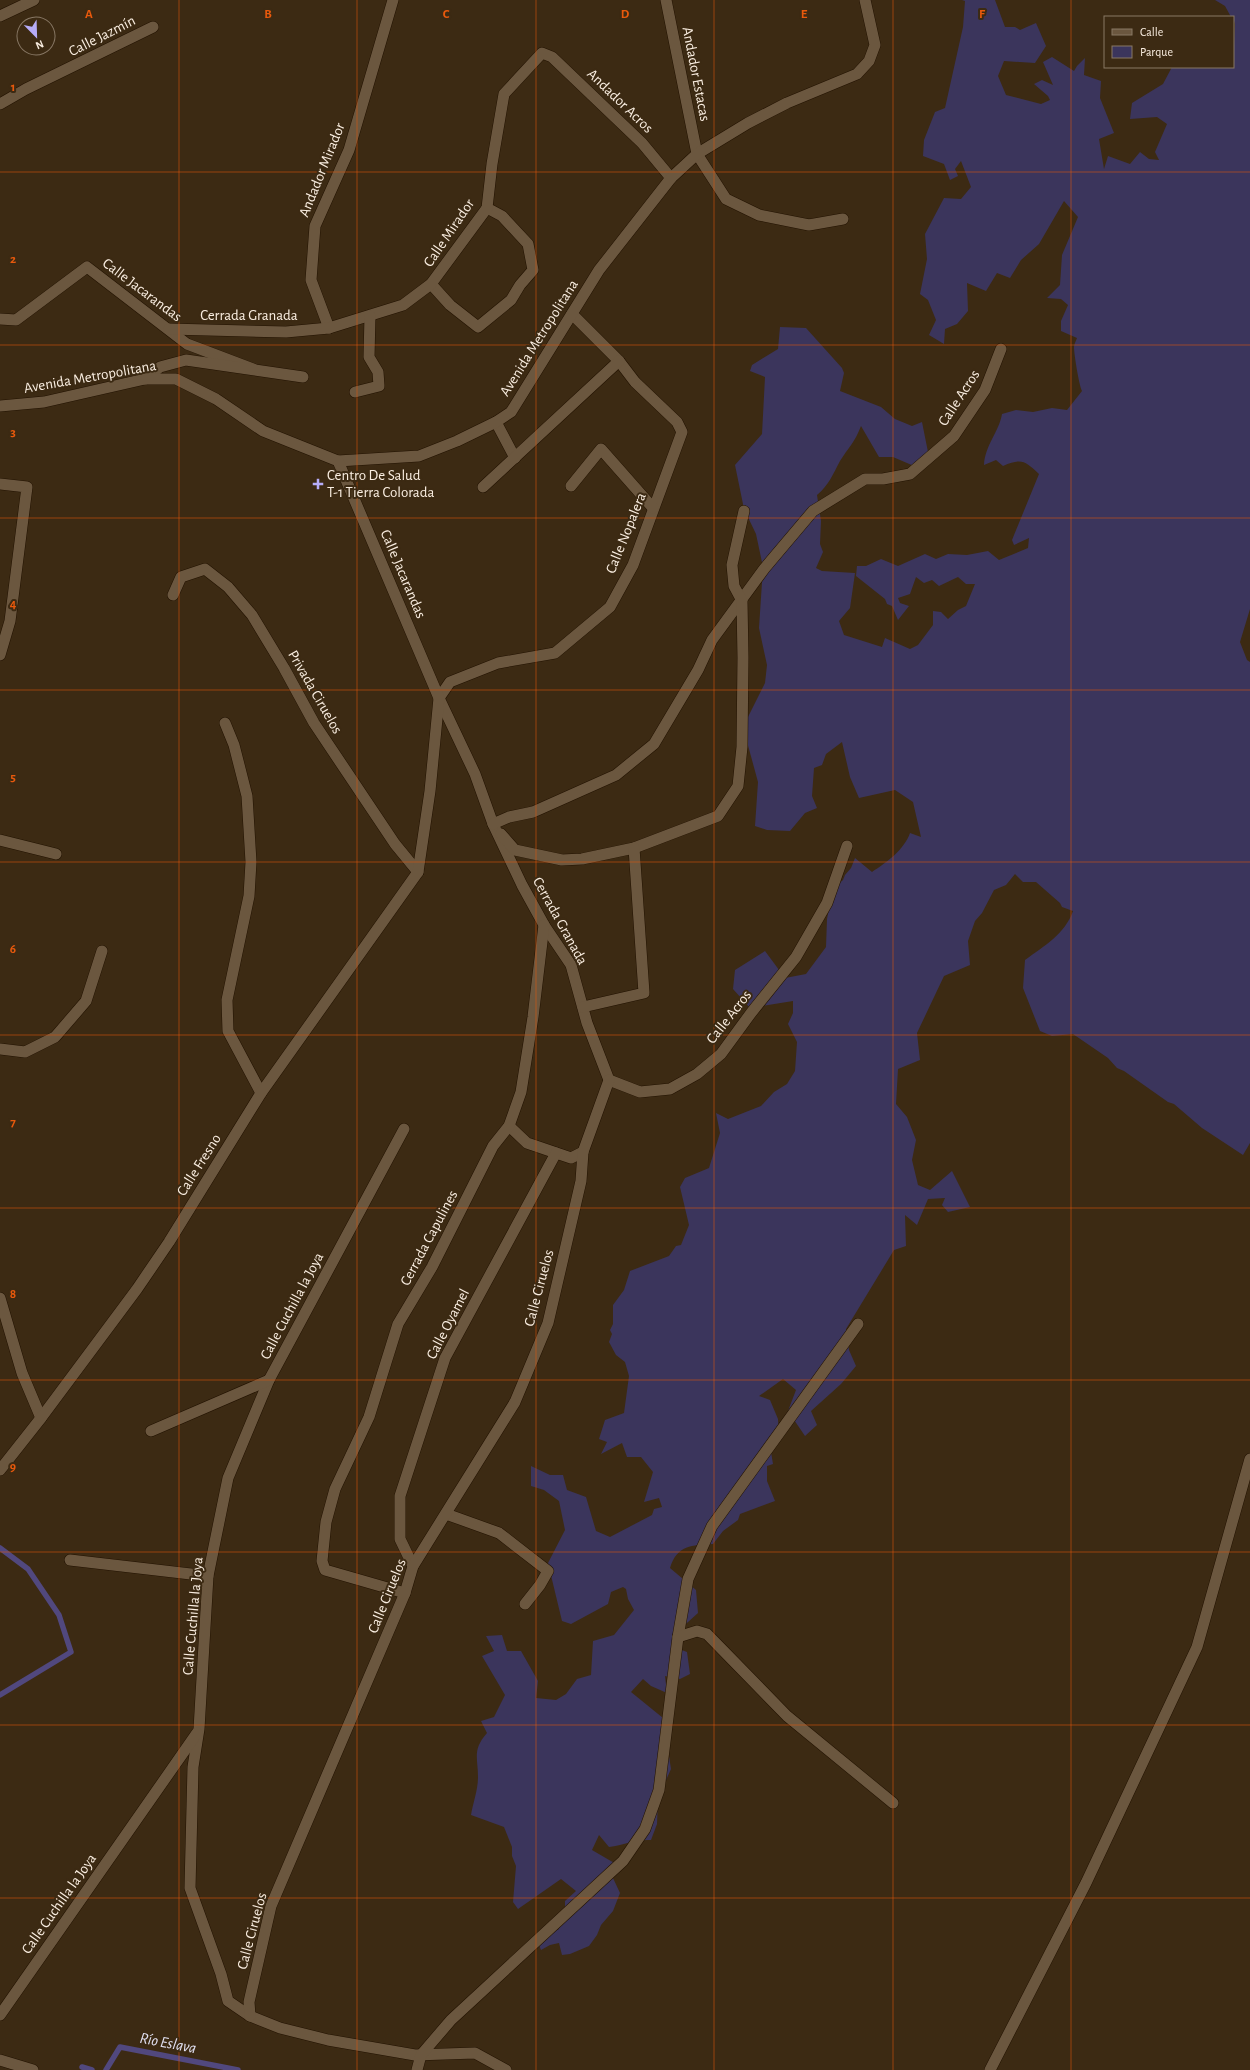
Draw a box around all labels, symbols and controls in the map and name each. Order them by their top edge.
text: A [85,8,93,21]
text: B [264,8,272,21]
text: C [443,8,450,21]
text: D [621,8,630,21]
text: E [801,8,808,21]
text: F [979,8,986,21]
street label: Calle Jazmín [66,13,138,59]
north arrow [16,16,56,56]
legend [1104,16,1234,68]
street label: Andador Estacas [679,26,713,122]
text: Calle [1140,26,1163,38]
text: N [34,38,45,51]
text: Parque [1140,46,1173,58]
street label: Andador Acros [584,66,656,136]
text: 1 [11,81,15,94]
street label: Andador Mirador [296,121,348,219]
street label: Calle Mirador [421,196,477,270]
text: 2 [10,253,16,266]
street label: Calle Jacarandas [100,256,184,324]
street label: Avenida Metropolitana [497,277,581,399]
street label: Cerrada Granada [200,308,298,323]
street label: Avenida Metropolitana [23,358,157,396]
street label: Calle Acros [935,367,983,429]
text: 3 [10,426,16,439]
place label: Centro De Salud T-1 Tierra Colorada [327,468,435,500]
marker: Centro De Salud T-1 Tierra Colorada [312,478,324,490]
street label: Calle Nopalera [603,490,649,576]
street label: Calle Jacarandas [378,527,428,621]
text: 4 [10,598,17,611]
street label: Privada Ciruelos [285,648,345,736]
text: 5 [10,771,16,784]
street label: Cerrada Granada [530,875,590,967]
text: 6 [10,943,16,956]
street label: Calle Acros [704,987,754,1047]
text: 7 [10,1116,16,1129]
street label: Calle Fresno [174,1131,224,1199]
street label: Cerrada Capulines [398,1188,460,1288]
street label: Calle Ciruelos [522,1248,556,1328]
street label: Calle Cuchilla la Joya [258,1250,326,1362]
street label: Calle Oyamel [424,1286,472,1362]
text: 8 [10,1288,16,1301]
text: 9 [10,1461,16,1474]
street label: Calle Cuchilla la Joya [180,1556,206,1676]
street label: Calle Ciruelos [365,1557,409,1635]
street label: Calle Cuchilla la Joya [19,1851,99,1957]
street label: Calle Ciruelos [235,1891,269,1971]
water label: Río Eslava [138,2030,198,2056]

